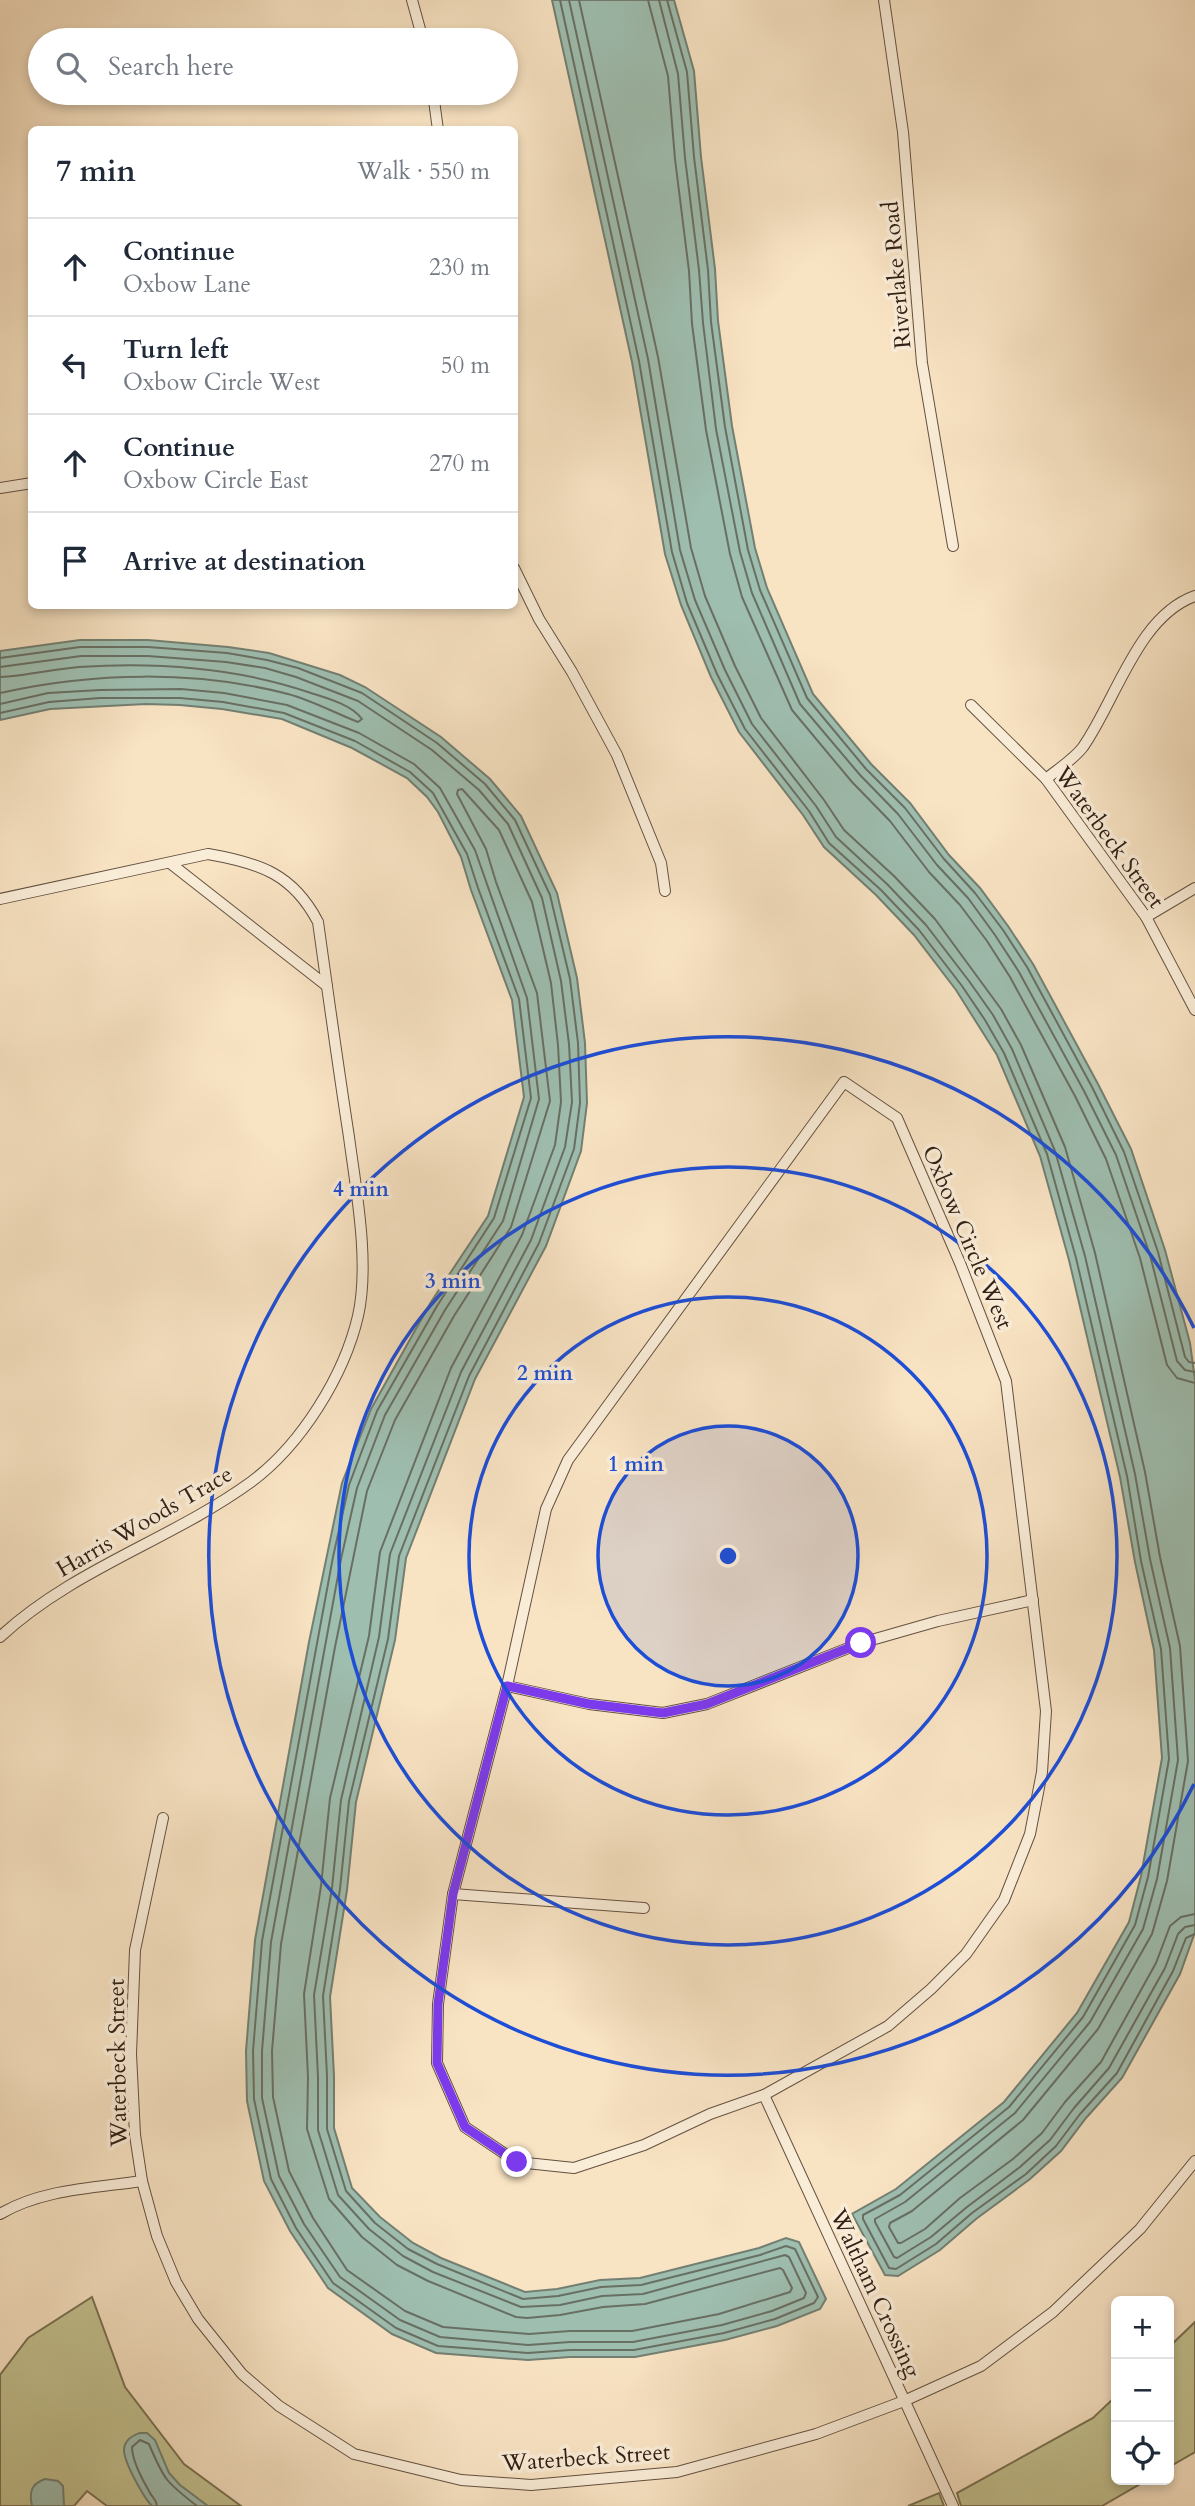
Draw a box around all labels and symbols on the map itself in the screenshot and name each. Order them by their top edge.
street label: Riverlake Road [875,199,918,350]
street label: Waterbeck Street [1047,759,1172,915]
street label: Oxbow Circle West [915,1141,1020,1334]
text: 4 min [333,1175,389,1204]
text: 3 min [425,1267,481,1296]
text: 2 min [517,1359,573,1388]
text: 1 min [608,1450,664,1479]
street label: Harris Woods Trace [50,1458,238,1585]
centre of rings [716,1544,740,1568]
route start [845,1627,876,1658]
street label: Waterbeck Street [101,1978,134,2149]
route end [501,2146,532,2177]
street label: Waltham Crossing [822,2203,928,2383]
street label: Waterbeck Street [500,2436,671,2479]

